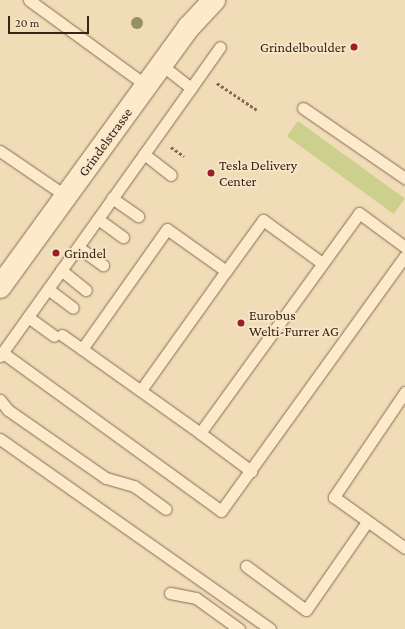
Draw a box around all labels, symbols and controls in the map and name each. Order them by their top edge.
scale bar [10,8,91,34]
text: 20 m [15,16,39,30]
place label: Grindelboulder [260,39,346,55]
marker: Grindelboulder [349,42,359,52]
street label: Grindelstrasse [74,104,136,180]
place label: Tesla Delivery Center [219,157,297,190]
marker: Tesla Delivery Center [206,168,216,178]
place label: Grindel [64,245,106,261]
marker: Grindel [51,248,61,258]
place label: Eurobus Welti-Furrer AG [249,307,339,340]
marker: Eurobus Welti-Furrer AG [236,318,246,328]

